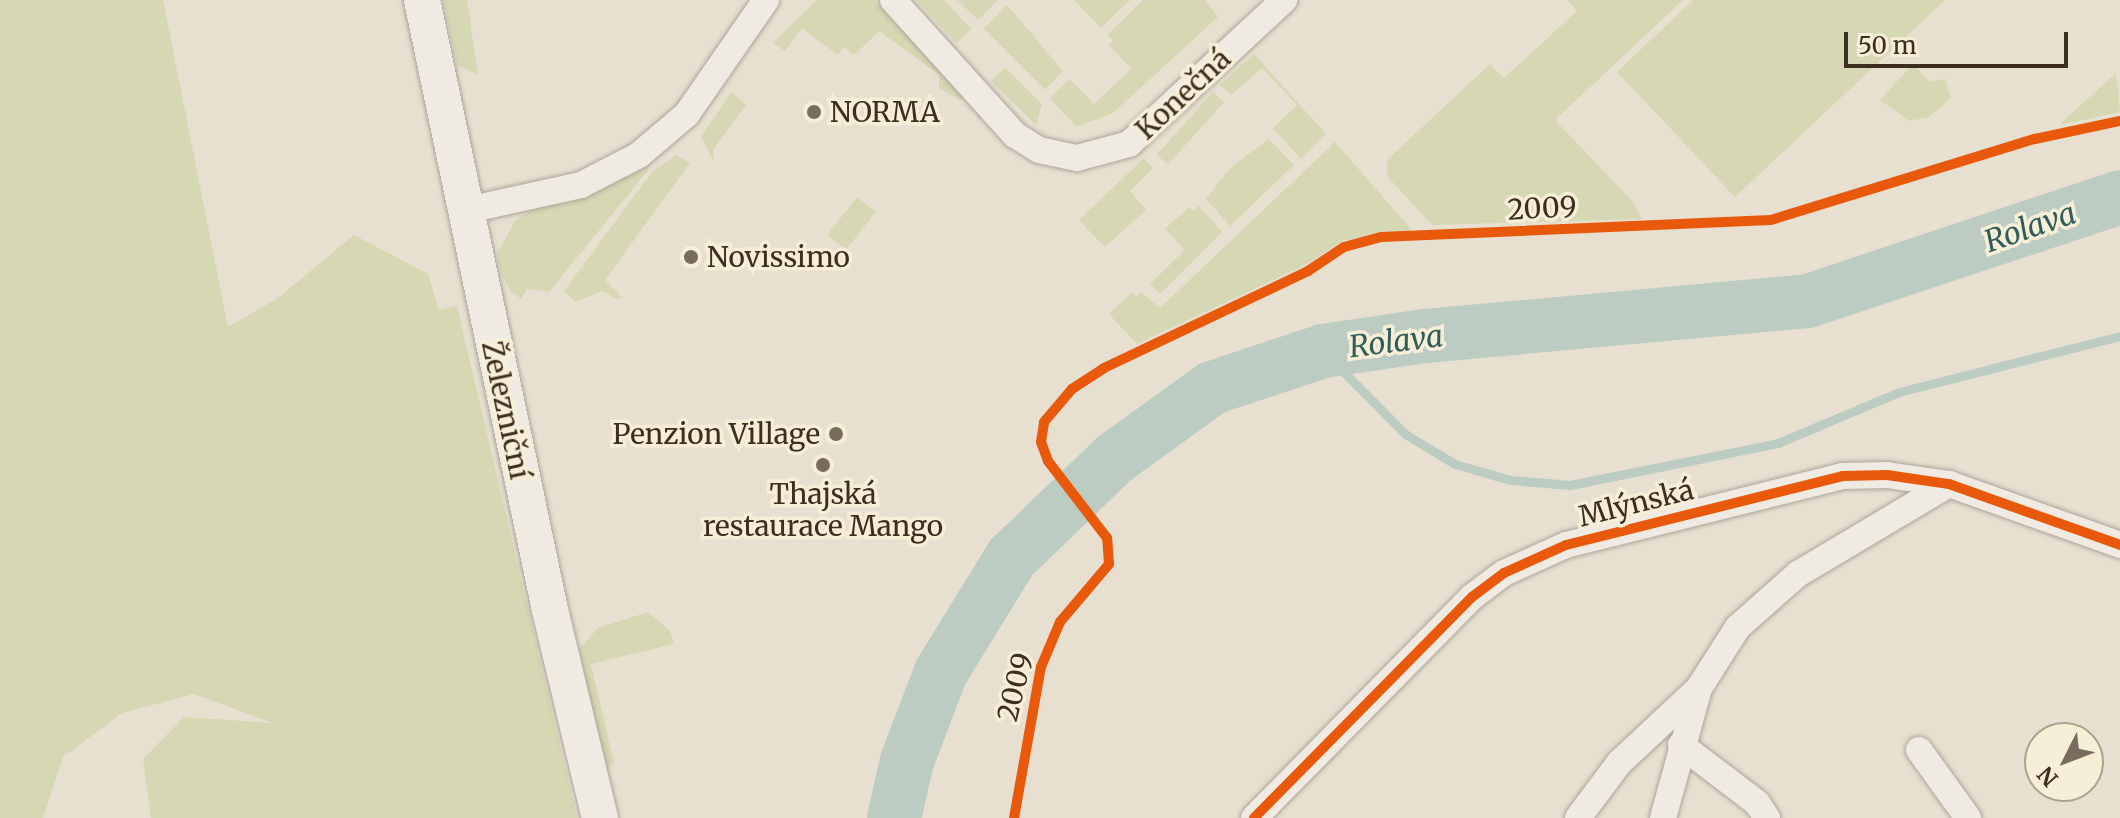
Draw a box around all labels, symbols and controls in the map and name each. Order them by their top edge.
scale bar [1848,16,2072,66]
text: 50 m [1858,30,1917,61]
street label: Konečná [1129,42,1237,146]
place label: NORMA [830,95,940,129]
marker: NORMA [805,103,823,121]
street label: 2009 [1507,189,1577,227]
water label: Rolava [1980,195,2080,259]
place label: Novissimo [707,240,850,274]
marker: Novissimo [682,248,700,266]
water label: Rolava [1347,317,1445,365]
street label: Železniční [475,338,537,482]
place label: Penzion Village [613,417,820,451]
marker: Penzion Village [827,425,845,443]
marker: Thajská restaurace Mango [814,456,832,474]
street label: Mlýnská [1575,473,1697,533]
place label: Thajská restaurace Mango [703,477,943,543]
street label: 2009 [990,649,1040,725]
north arrow [2024,722,2104,802]
text: N [2031,761,2064,793]

